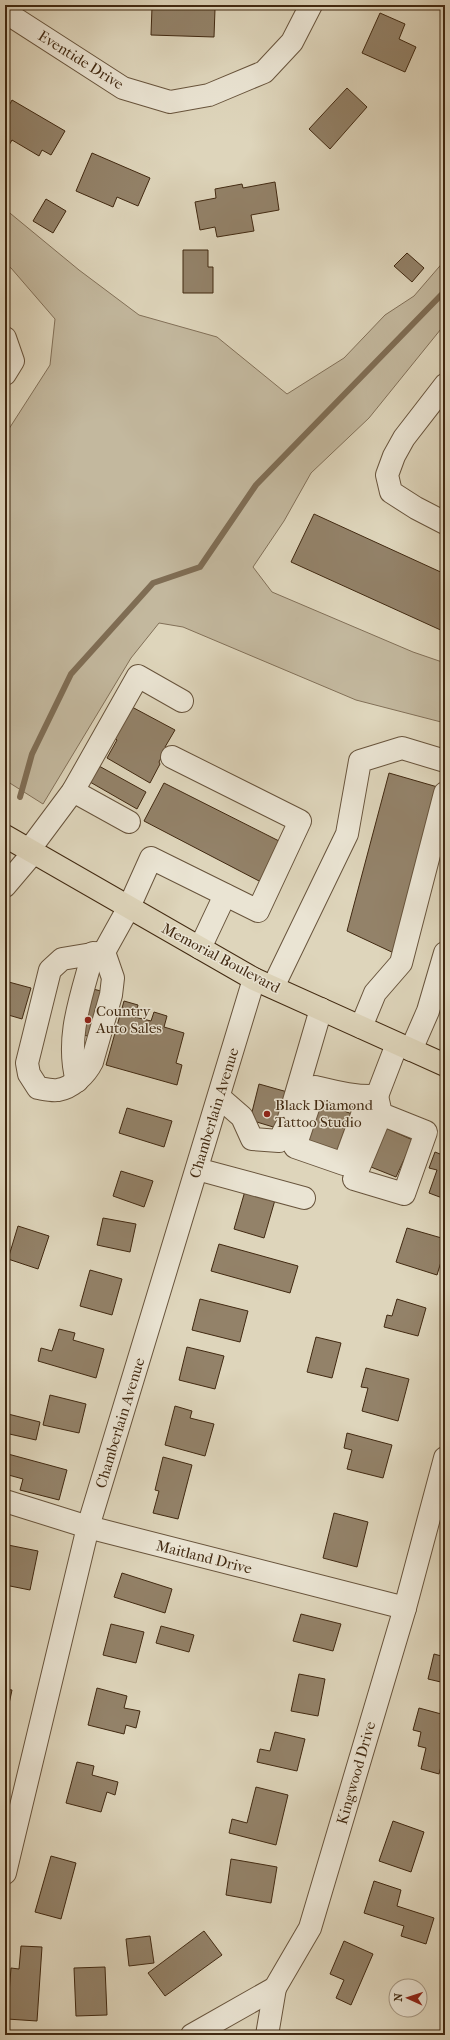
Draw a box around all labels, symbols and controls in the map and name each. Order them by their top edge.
street label: Eventide Drive [35,27,128,94]
street label: Memorial Boulevard [159,919,284,997]
place label: Country Auto Sales [95,1002,162,1037]
marker: Country Auto Sales [83,1015,93,1025]
street label: Chamberlain Avenue [186,1045,243,1180]
place label: Black Diamond Tattoo Studio [275,1096,374,1131]
marker: Black Diamond Tattoo Studio [262,1109,272,1119]
street label: Chamberlain Avenue [92,1355,149,1490]
street label: Maitland Drive [154,1536,254,1578]
street label: Kingwood Drive [333,1719,379,1827]
north arrow [388,1978,428,2018]
text: N [392,1992,405,2002]

